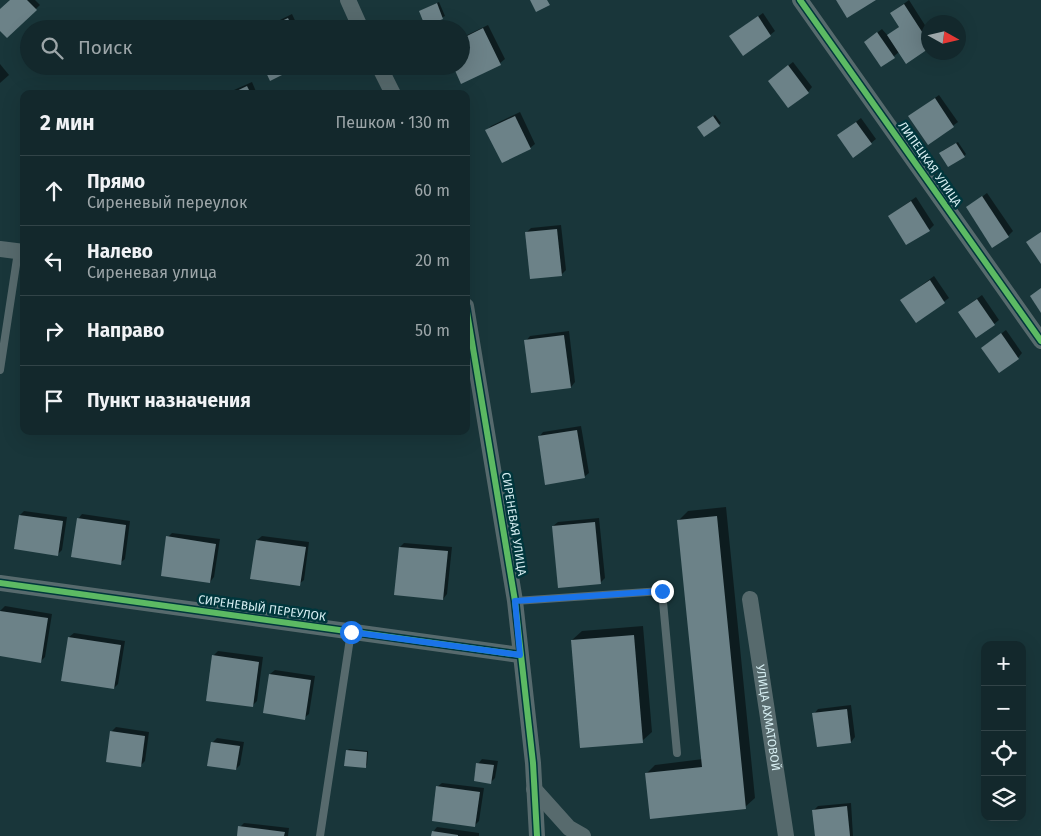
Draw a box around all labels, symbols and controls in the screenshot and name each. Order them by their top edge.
north arrow [921,15,966,60]
search box [20,20,470,75]
icon: search [38,34,66,62]
text: Поиск [78,36,132,59]
text: 2 мин [40,110,95,136]
text: Пешком · 130 m [335,113,450,132]
street label: ЛИПЕЦКАЯ УЛИЦА [896,119,965,209]
text: Прямо [87,170,145,193]
icon: ahead [40,177,68,205]
text: 60 m [415,181,450,200]
text: Сиреневый переулок [87,193,247,212]
text: Налево [87,240,153,263]
icon: left [40,247,68,275]
text: 20 m [415,251,450,270]
text: Сиреневая улица [87,263,217,282]
icon: right [40,317,68,345]
text: Направо [87,319,164,342]
text: 50 m [415,321,450,340]
icon: arrive [40,387,68,415]
text: Пункт назначения [87,389,251,412]
street label: СИРЕНЕВАЯ УЛИЦА [499,471,529,577]
route end [651,580,674,603]
street label: СИРЕНЕВЫЙ ПЕРЕУЛОК [197,591,327,624]
route start [340,621,363,644]
map controls [981,641,1026,821]
button: + [981,641,1026,686]
street label: УЛИЦА АХМАТОВОЙ [753,664,784,772]
button: − [981,686,1026,731]
button: locate [981,731,1026,776]
button: layers [981,776,1026,821]

